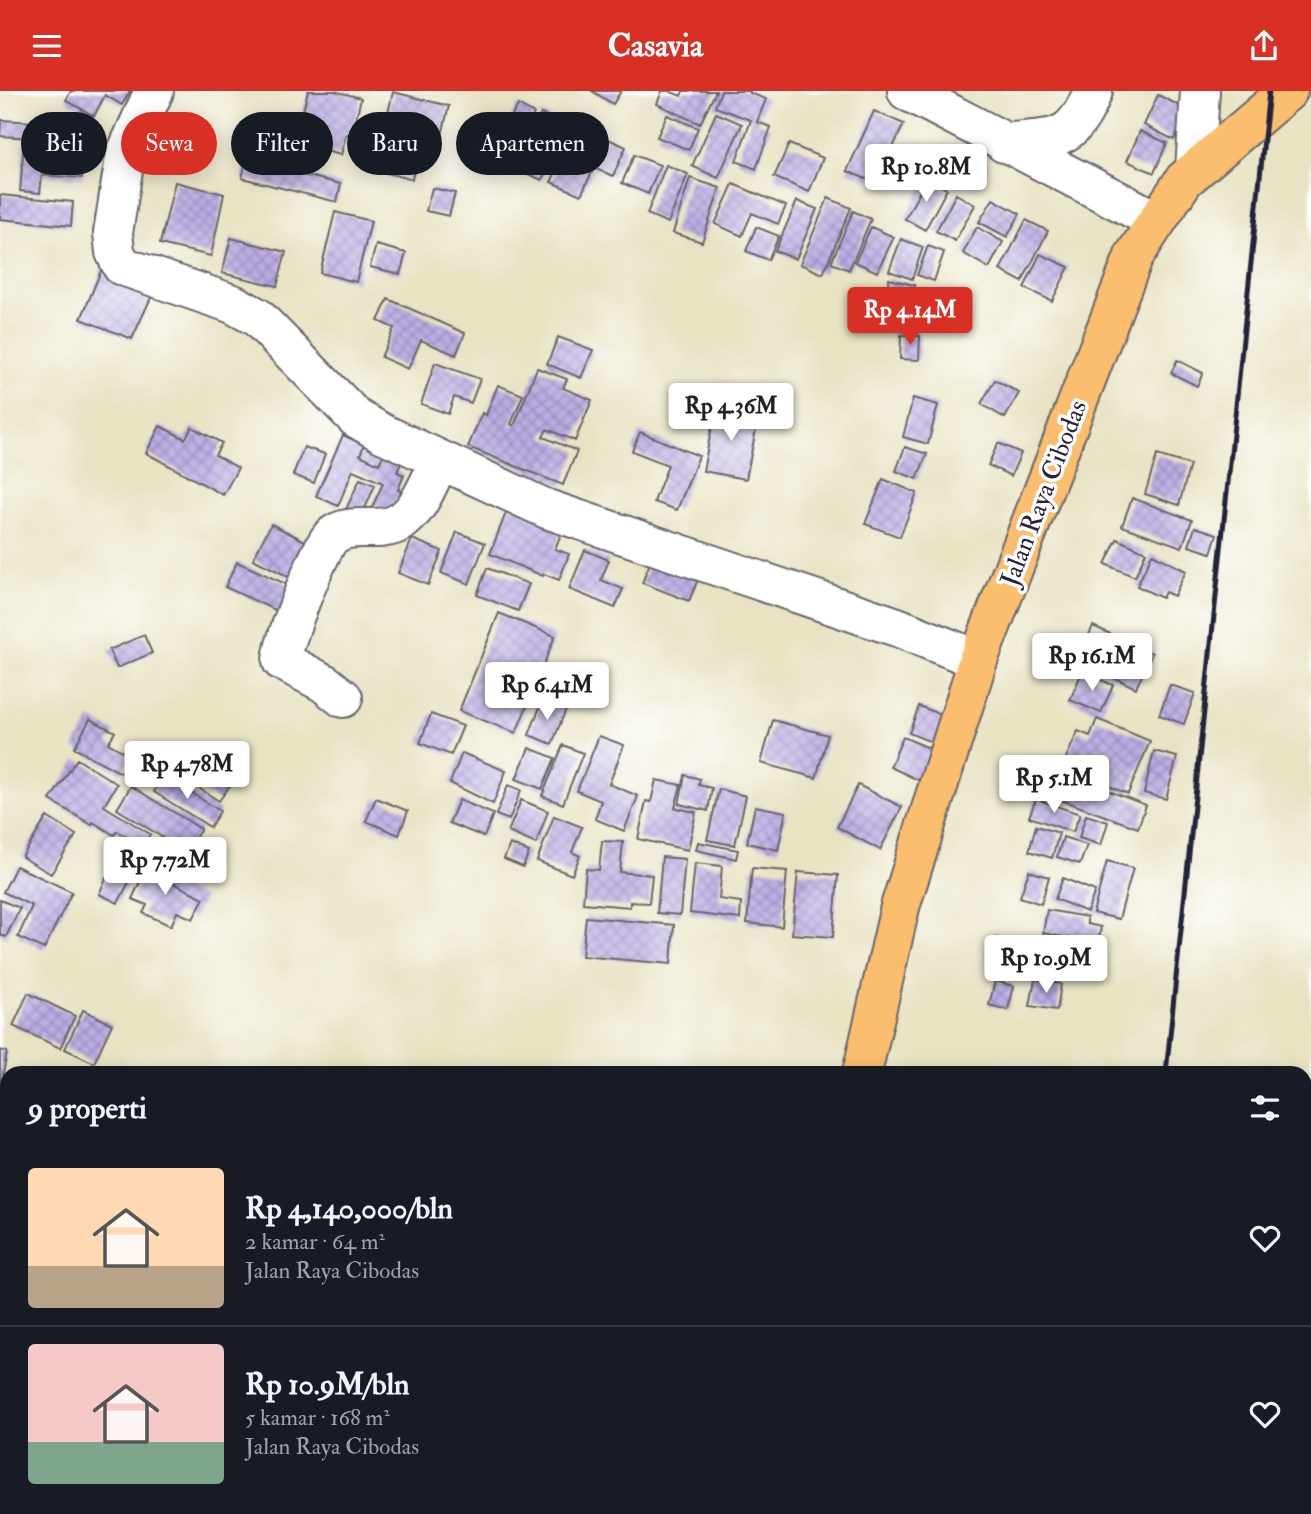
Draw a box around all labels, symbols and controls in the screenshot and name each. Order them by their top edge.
text: Casavia [608,26,703,66]
icon: menu [28,27,66,65]
icon: share [1245,27,1283,65]
chip: Beli [21,112,107,175]
chip: Sewa [121,112,217,175]
chip: Filter [231,112,333,175]
chip: Baru [347,112,442,175]
chip: Apartemen [456,112,609,175]
pin: Rp 10.8M [854,145,998,204]
text: Rp 10.8M [881,152,971,181]
pin: Rp 4.14M [838,287,982,347]
text: Rp 4.14M [863,295,957,324]
pin: Rp 4.36M [659,383,803,443]
text: Rp 4.36M [685,391,777,420]
street label: Jalan Raya Cibodas [993,396,1094,592]
pin: Rp 16.1M [1020,633,1164,693]
text: Rp 16.1M [1048,641,1136,670]
pin: Rp 6.41M [475,663,619,722]
text: Rp 6.41M [501,670,593,699]
pin: Rp 4.78M [115,741,259,801]
text: Rp 4.78M [141,749,233,778]
pin: Rp 5.1M [989,755,1119,815]
text: Rp 5.1M [1015,763,1093,792]
pin: Rp 7.72M [93,837,237,897]
text: Rp 7.72M [119,845,211,874]
pin: Rp 10.9M [974,935,1118,995]
text: Rp 10.9M [1000,943,1092,972]
icon: filters [1246,1089,1284,1127]
text: 9 properti [28,1090,147,1127]
text: Rp 4,140,000/bln [245,1190,453,1227]
icon: home [84,1196,168,1280]
icon: heart [1246,1219,1284,1257]
text: 2 kamar · 64 m² [245,1227,385,1256]
text: Jalan Raya Cibodas [245,1256,419,1285]
text: Rp 10.9M/bln [245,1366,410,1403]
icon: home [84,1372,168,1456]
icon: heart [1246,1395,1284,1433]
text: 5 kamar · 168 m² [245,1403,390,1432]
text: Jalan Raya Cibodas [245,1432,419,1461]

